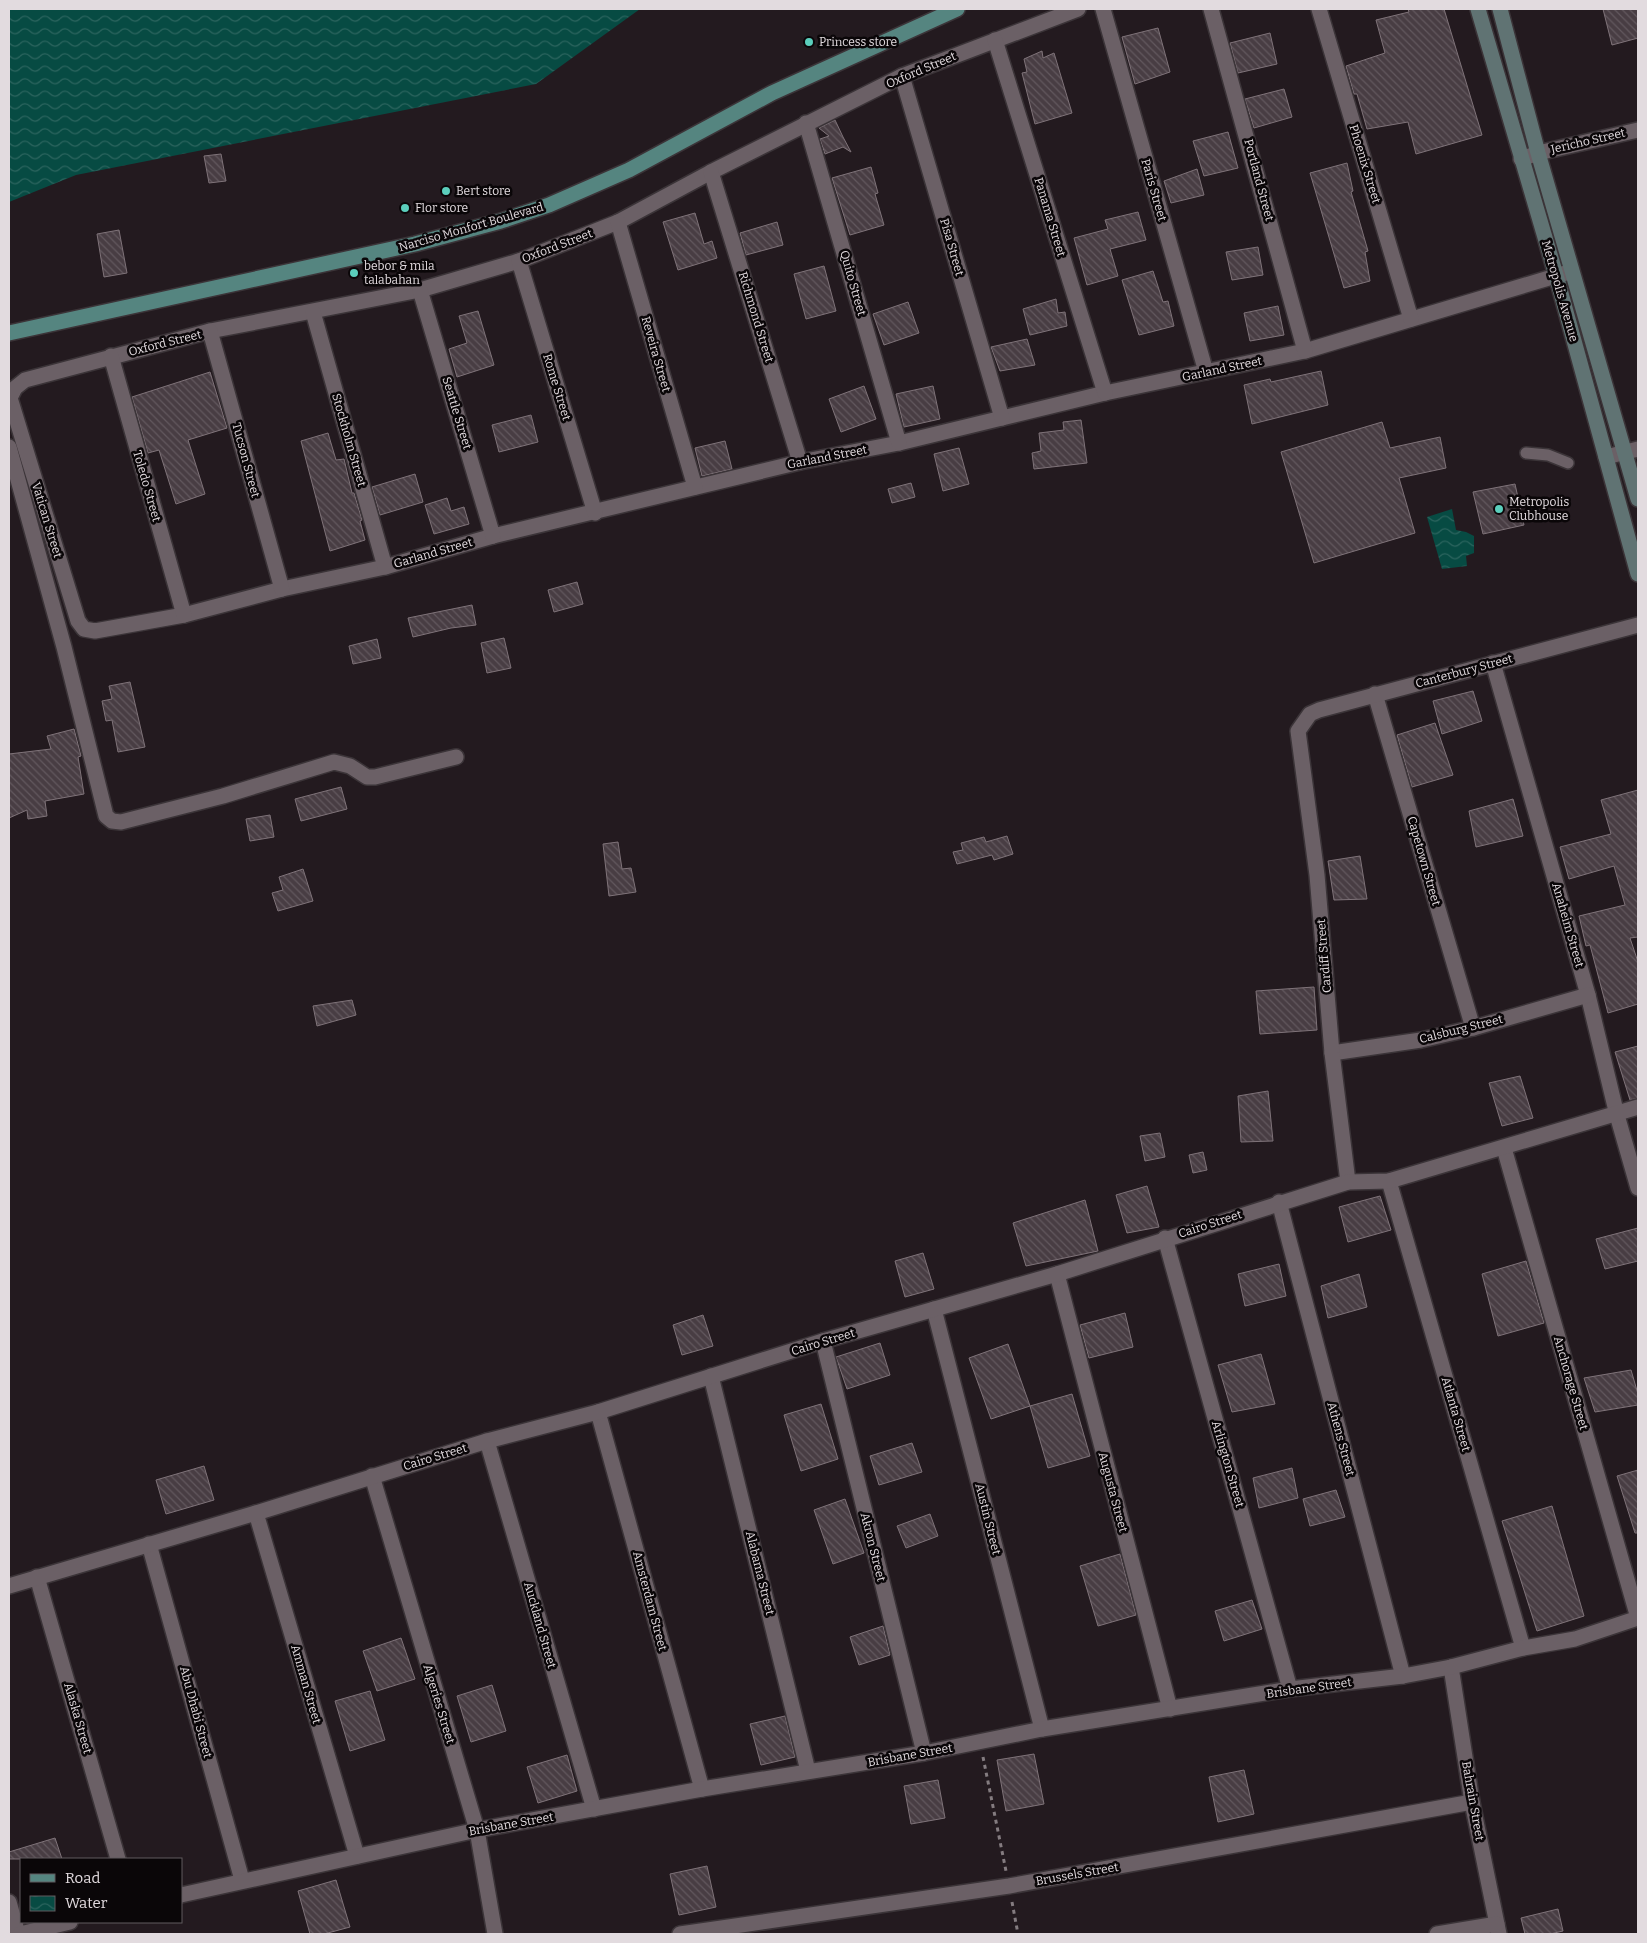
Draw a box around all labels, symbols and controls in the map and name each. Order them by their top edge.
place label: Princess store [819,35,897,49]
marker: Princess store [803,36,815,48]
street label: Oxford Street [884,49,959,91]
street label: Phoenix Street [1346,123,1384,206]
street label: Jericho Street [1549,126,1627,157]
street label: Portland Street [1241,138,1277,223]
street label: Paris Street [1138,157,1170,223]
street label: Panama Street [1031,176,1069,259]
place label: Bert store [456,184,511,198]
marker: Bert store [440,185,452,197]
street label: Narciso Monfort Boulevard [397,200,545,254]
place label: Flor store [415,201,468,215]
marker: Flor store [399,202,411,214]
street label: Pisa Street [937,217,967,278]
street label: Oxford Street [520,226,595,266]
street label: Metropolis Avenue [1539,239,1581,343]
street label: Quito Street [837,249,869,318]
place label: bebor & mila talabahan [364,259,435,287]
marker: bebor & mila talabahan [348,267,360,279]
street label: Richmond Street [736,270,777,365]
street label: Reveira Street [639,315,674,394]
street label: Oxford Street [127,327,203,359]
street label: Rome Street [540,352,574,423]
street label: Garland Street [1181,354,1264,384]
street label: Seattle Street [439,375,475,452]
street label: Stockholm Street [329,392,369,489]
street label: Tucson Street [229,421,263,500]
street label: Garland Street [786,442,869,472]
street label: Toledo Street [130,449,164,524]
street label: Vatican Street [29,481,65,560]
place label: Metropolis Clubhouse [1509,495,1569,523]
marker: Metropolis Clubhouse [1493,503,1505,515]
street label: Garland Street [392,535,475,571]
street label: Canterbury Street [1414,651,1515,691]
street label: Capetown Street [1405,815,1444,908]
street label: Anaheim Street [1549,881,1587,970]
street label: Cardiff Street [1314,918,1334,994]
street label: Calsburg Street [1418,1012,1505,1046]
street label: Cairo Street [1177,1207,1244,1241]
street label: Cairo Street [789,1325,857,1358]
street label: Anchorage Street [1551,1334,1591,1432]
street label: Atlanta Street [1439,1375,1474,1454]
street label: Athens Street [1324,1400,1358,1478]
street label: Arlington Street [1209,1419,1247,1510]
street label: Cairo Street [401,1440,469,1473]
street label: Augusta Street [1096,1450,1131,1534]
street label: Austin Street [972,1482,1004,1557]
street label: Akron Street [858,1511,889,1584]
street label: Alabama Street [743,1530,777,1617]
street label: Amsterdam Street [630,1550,670,1653]
street label: Auckland Street [521,1580,559,1670]
street label: Amman Street [288,1643,324,1726]
street label: Algeries Street [420,1663,458,1746]
street label: Abu Dhabi Street [177,1665,215,1760]
street label: Brisbane Street [1265,1675,1353,1701]
street label: Alaska Street [61,1681,95,1756]
street label: Brisbane Street [866,1741,954,1769]
street label: Bahrain Street [1459,1760,1487,1842]
street label: Brisbane Street [467,1810,555,1838]
legend [20,1858,182,1923]
street label: Brussels Street [1035,1860,1120,1888]
text: Road [65,1869,100,1887]
text: Water [65,1894,108,1912]

